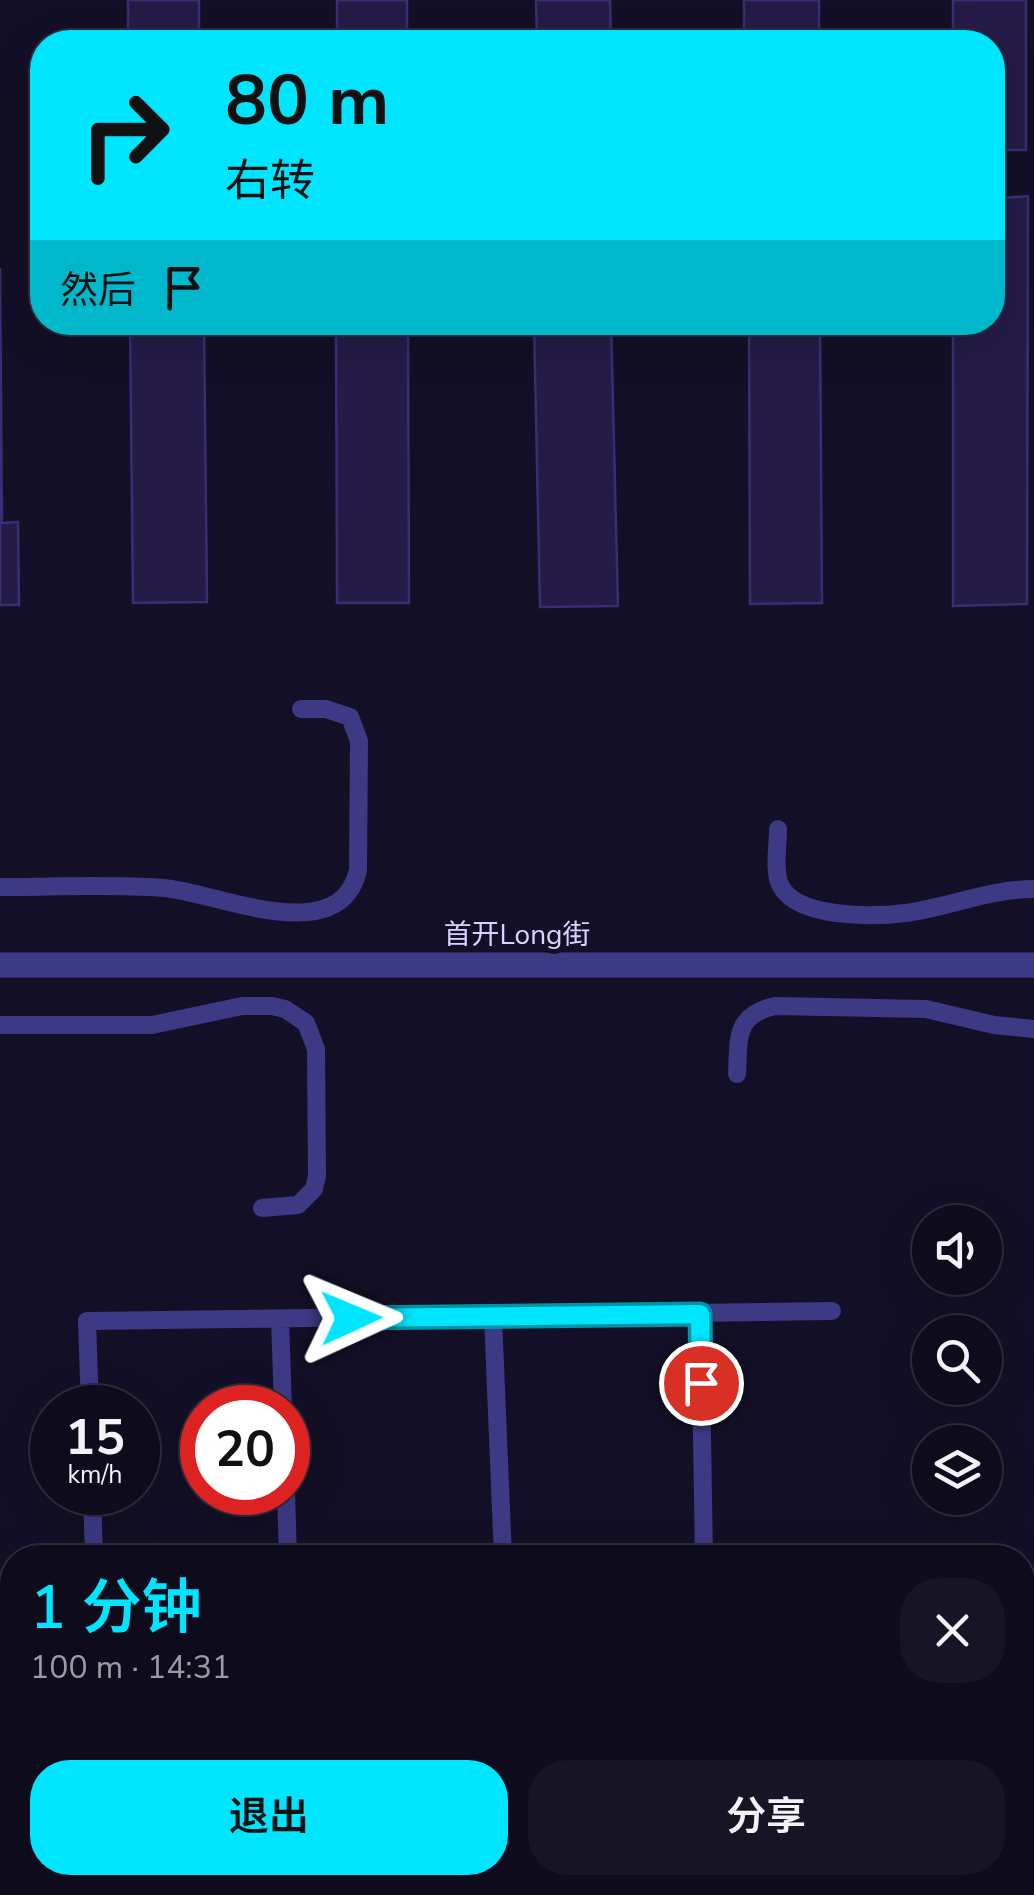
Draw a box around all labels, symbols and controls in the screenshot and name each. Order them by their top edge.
text: 80 m [225,53,389,149]
icon: right [60,70,190,200]
text: 右转 [225,151,315,212]
icon: arrive [156,260,211,315]
text: 然后 [60,265,136,316]
street label: 首开Long街 [444,916,590,954]
map controls [912,1205,1002,1515]
button: sound [912,1205,1002,1295]
position arrow [299,1266,403,1370]
button: search [912,1315,1002,1405]
pin [659,1341,744,1426]
icon: arrive [674,1356,729,1411]
speed limit sign: 20 [180,1385,310,1515]
text: 15 [65,1403,125,1472]
button: layers [912,1425,1002,1515]
text: km/h [67,1458,123,1492]
text: 1 分钟 [30,1567,202,1649]
button: close [900,1578,1005,1683]
text: 100 m · 14:31 [30,1646,231,1689]
button: 退出 [30,1760,508,1875]
button: 分享 [528,1760,1005,1875]

